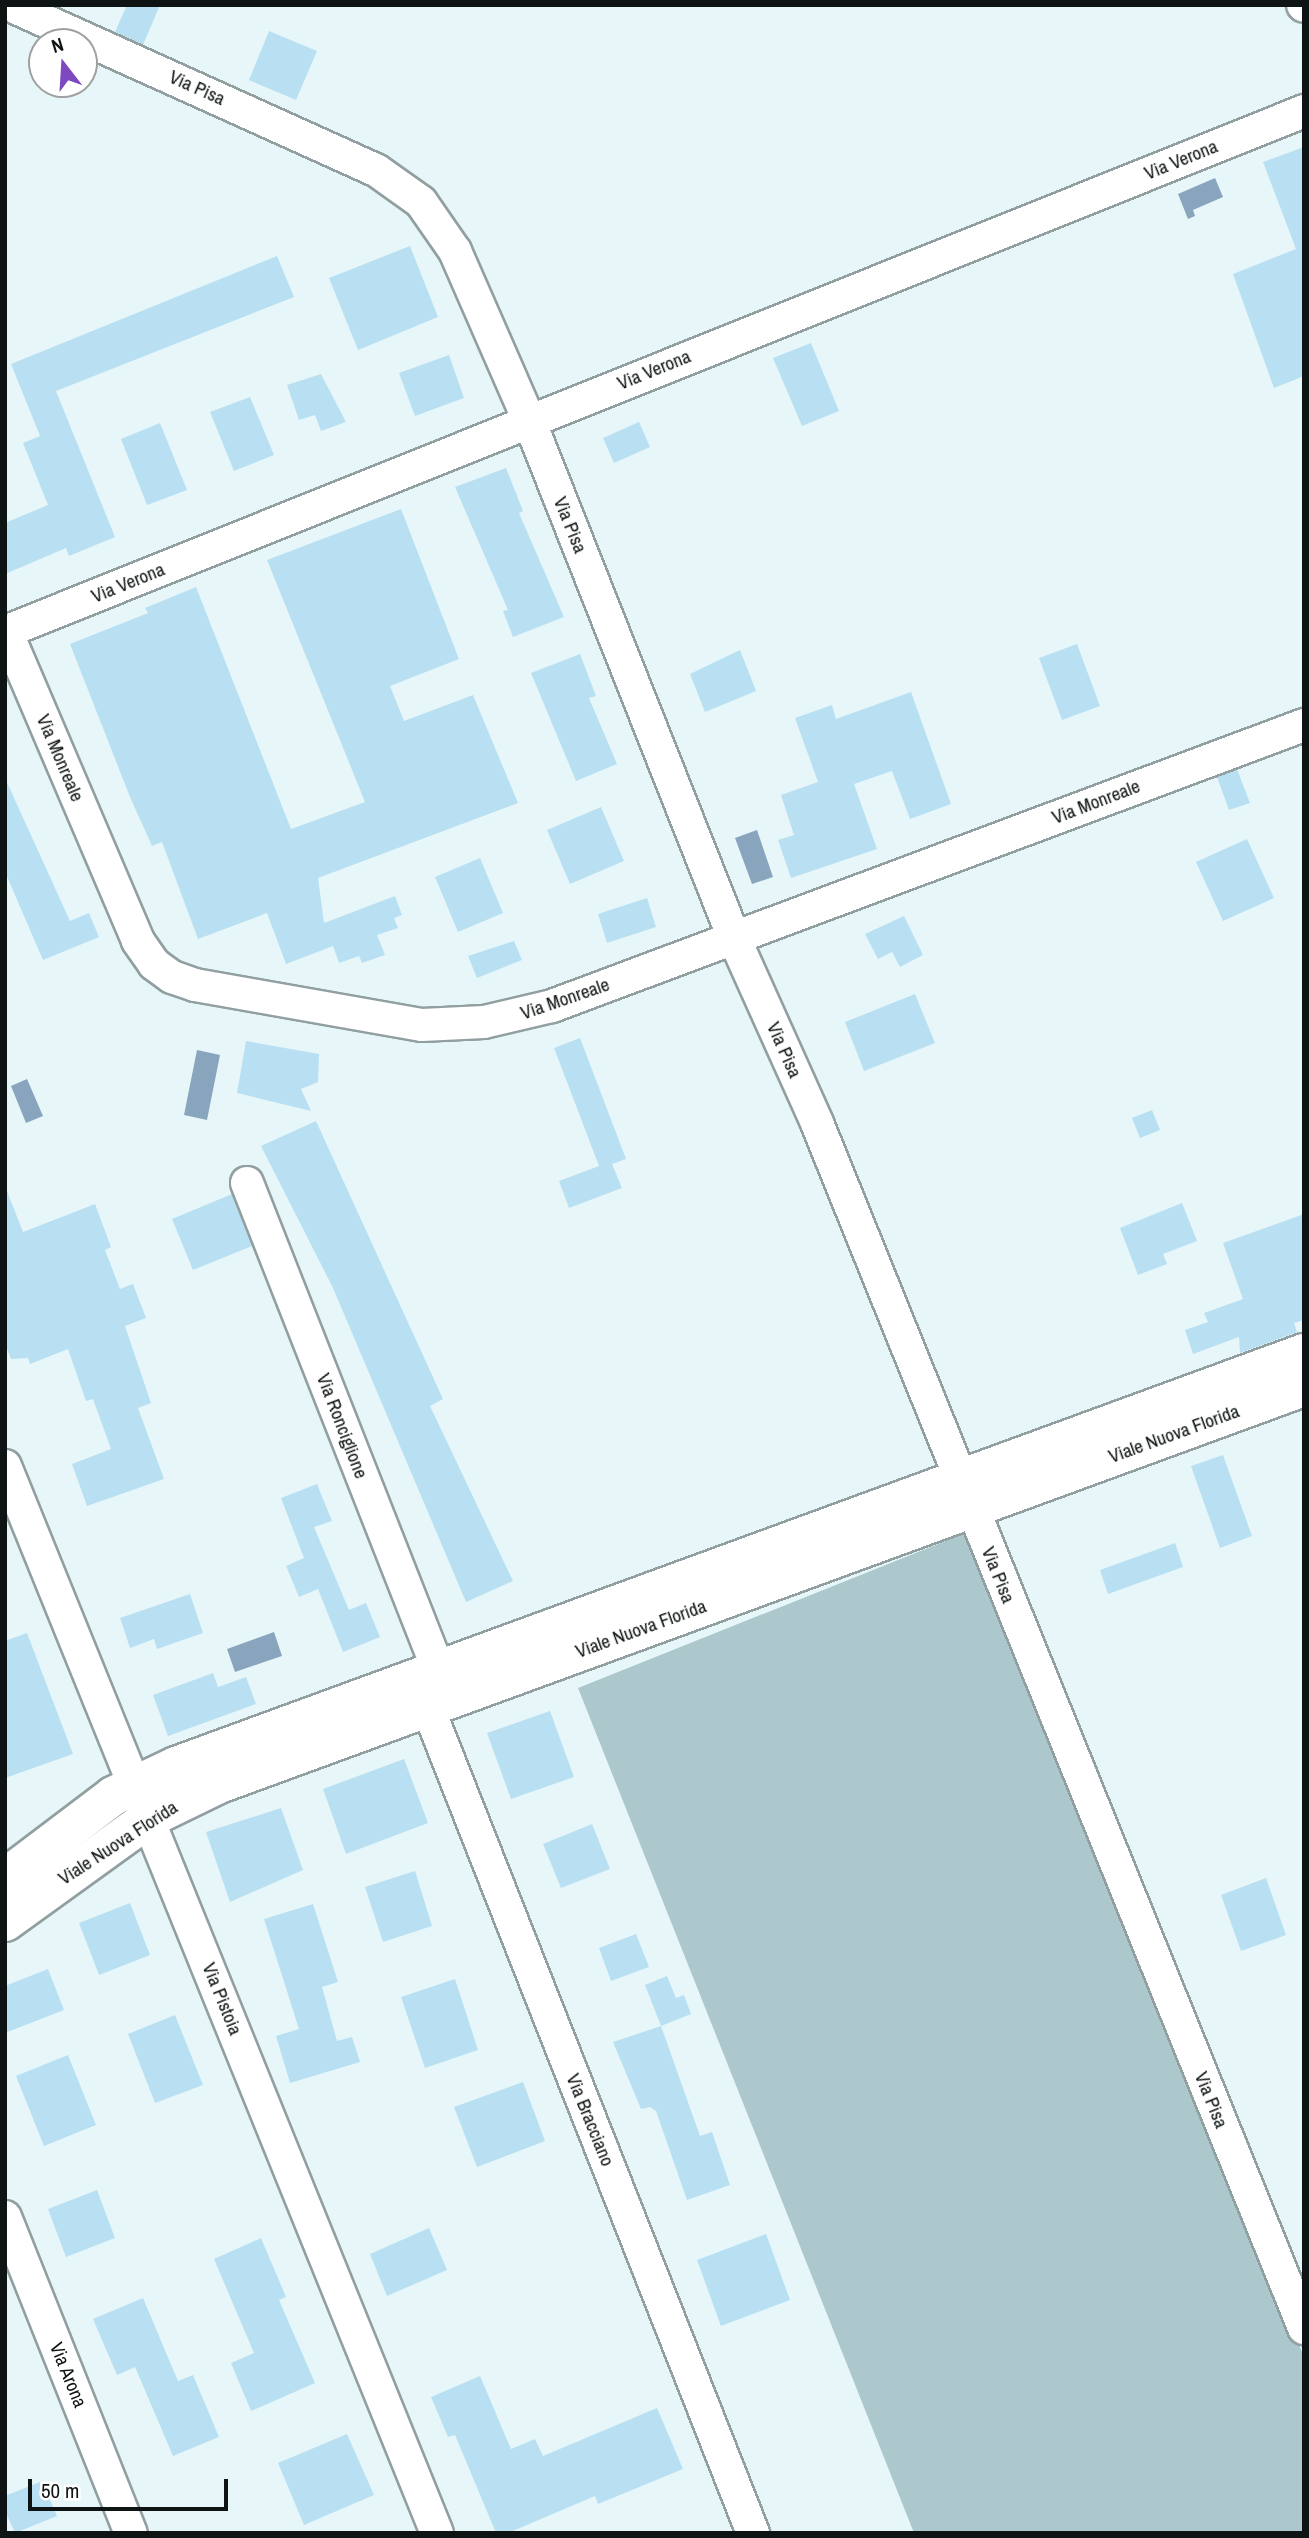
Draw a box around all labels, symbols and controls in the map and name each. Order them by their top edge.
north arrow [28,28,98,98]
text: N [48,31,67,59]
street label: Via Pisa [166,66,228,110]
street label: Via Verona [1141,135,1221,185]
street label: Via Verona [614,345,694,395]
street label: Via Pisa [548,494,592,556]
street label: Via Verona [88,558,168,608]
street label: Via Monreale [31,711,89,805]
street label: Via Monreale [1049,775,1143,829]
street label: Via Monreale [518,973,612,1025]
street label: Via Pisa [762,1019,806,1081]
street label: Via Ronciglione [312,1370,372,1482]
street label: Viale Nuova Florida [1106,1400,1242,1468]
street label: Via Pisa [976,1544,1020,1606]
street label: Viale Nuova Florida [573,1595,709,1663]
street label: Viale Nuova Florida [54,1796,182,1890]
street label: Via Pistoia [197,1960,247,2038]
street label: Via Pisa [1189,2069,1233,2131]
street label: Via Bracciano [561,2070,619,2170]
street label: Via Arona [45,2339,91,2411]
scale bar [32,2464,231,2508]
text: 50 m [41,2476,79,2505]

